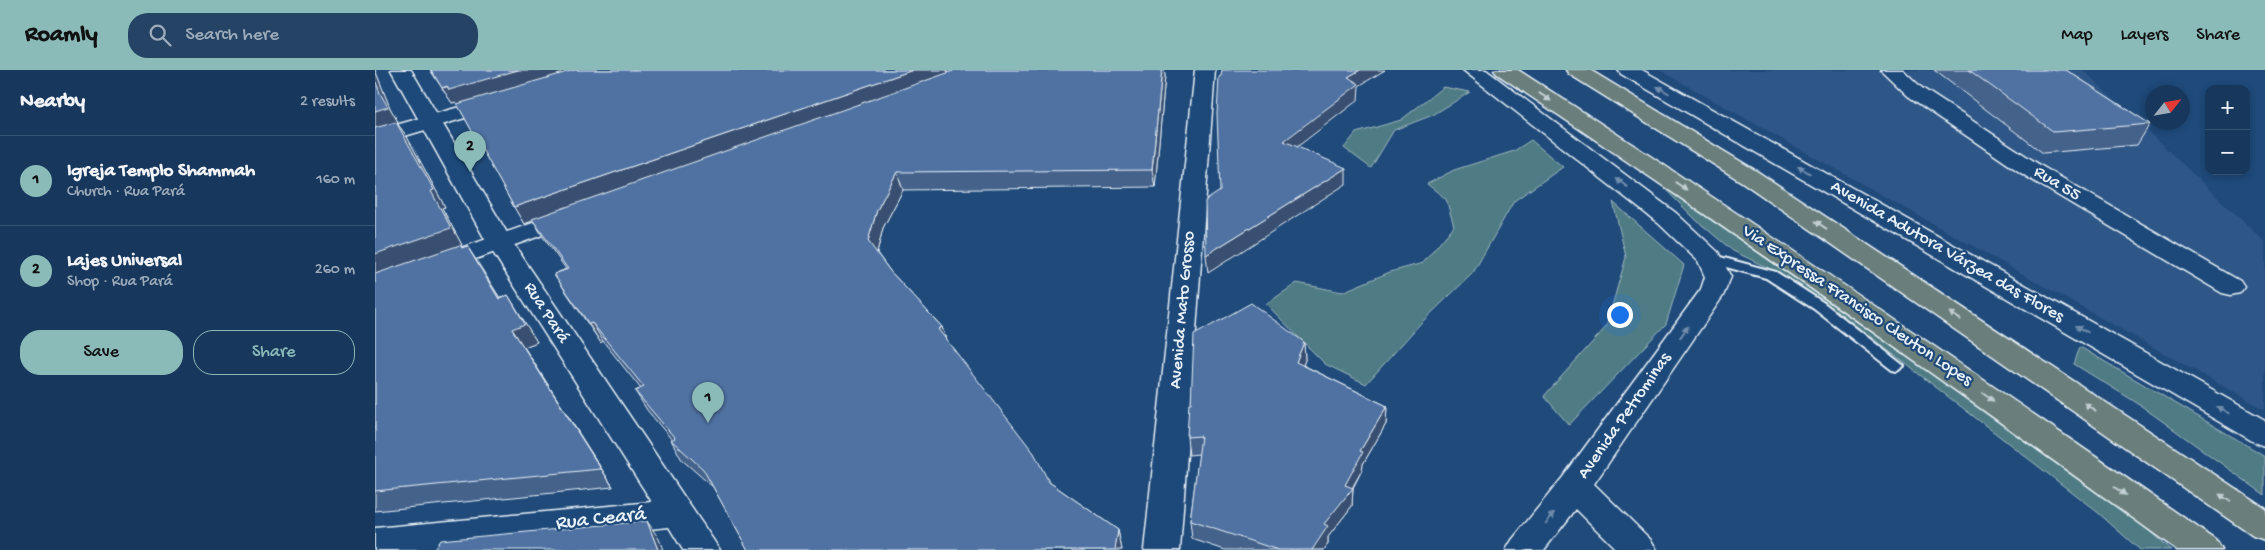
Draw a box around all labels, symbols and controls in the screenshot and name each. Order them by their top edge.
search box [128,13,478,58]
text: Roamly [25,21,98,50]
icon: search [146,21,174,49]
text: Search here [186,24,279,47]
text: Map [2061,25,2093,46]
text: Layers [2121,25,2168,46]
text: Share [2196,25,2240,46]
one-way arrow [1656,85,1669,94]
north arrow [2145,85,2190,130]
map controls [2205,85,2250,175]
button: + [2205,85,2250,130]
text: Nearby [20,90,85,115]
one-way arrow [1538,92,1552,102]
text: 2 results [300,93,355,112]
button: − [2205,130,2250,175]
pin: 2 [454,131,486,172]
text: Igreja Templo Shammah [67,160,255,183]
street label: Rua 55 [2030,162,2084,206]
one-way arrow [1797,166,1810,175]
text: 1 [33,171,39,190]
text: 160 m [316,171,355,190]
street label: Avenida Adutora Várzea das Flores [1827,176,2069,328]
one-way arrow [1616,178,1629,189]
one-way arrow [1674,181,1688,191]
text: Church · Rua Pará [67,183,185,202]
street label: Via Expressa Francisco Cleuton Lopes [1737,220,1977,392]
one-way arrow [1814,220,1828,230]
street label: Avenida Mato Grosso [1166,230,1200,390]
text: Lajes Universal [67,250,182,273]
text: 2 [32,261,40,280]
text: 260 m [315,261,355,280]
text: Shop · Rua Pará [67,273,173,292]
street label: Rua Pará [519,279,574,348]
your location [1607,302,1633,328]
one-way arrow [1949,311,1962,321]
one-way arrow [1679,325,1689,339]
one-way arrow [2075,325,2088,334]
button: Save [20,330,183,375]
button: Share [193,330,355,375]
street label: Avenida Petrominas [1574,348,1677,483]
pin: 1 [692,382,724,423]
one-way arrow [1981,392,1995,402]
one-way arrow [2083,402,2097,412]
one-way arrow [2215,406,2230,414]
one-way arrow [2114,486,2127,496]
one-way arrow [2218,493,2231,503]
street label: Rua Ceará [555,503,649,537]
one-way arrow [1544,512,1555,525]

